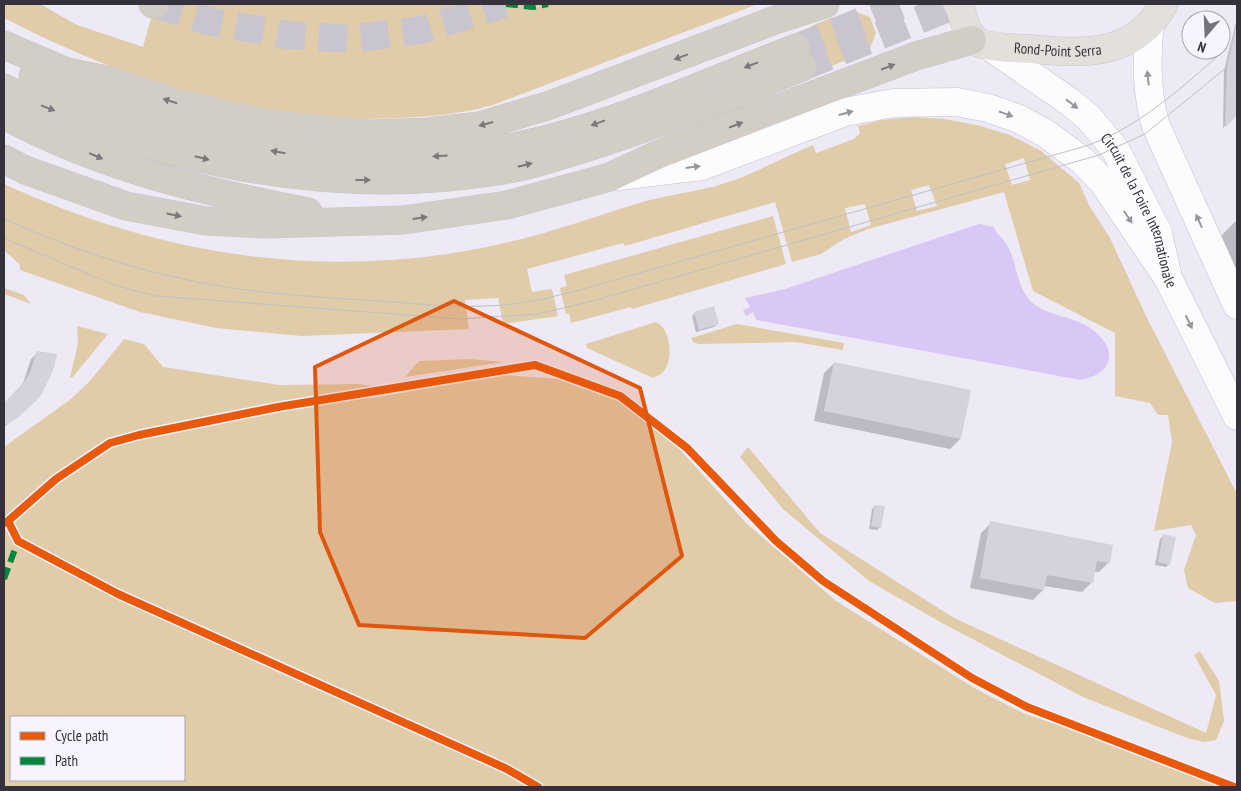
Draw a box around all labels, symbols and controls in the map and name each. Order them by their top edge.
north arrow [1181,10,1231,60]
street label: Rond-Point Serra [1014,38,1103,61]
text: N [1195,38,1208,57]
one-way arrow [673,53,688,61]
one-way arrow [743,62,758,70]
one-way arrow [881,62,895,70]
one-way arrow [1144,70,1152,86]
one-way arrow [162,96,177,104]
one-way arrow [1065,99,1079,109]
one-way arrow [41,104,56,112]
one-way arrow [839,108,854,116]
one-way arrow [999,111,1014,119]
one-way arrow [478,120,493,128]
one-way arrow [591,120,606,127]
one-way arrow [729,120,743,128]
street label: Circuit de la Foire Internationale [1097,129,1181,291]
one-way arrow [270,147,286,155]
one-way arrow [89,153,103,161]
one-way arrow [432,153,448,161]
one-way arrow [195,154,210,162]
one-way arrow [517,161,532,169]
one-way arrow [686,163,702,171]
one-way arrow [355,176,371,184]
one-way arrow [1123,210,1133,224]
one-way arrow [166,211,182,219]
one-way arrow [412,214,428,222]
one-way arrow [1194,214,1202,228]
one-way arrow [1185,315,1193,329]
legend [10,716,185,781]
text: Cycle path [55,726,108,745]
text: Path [55,751,78,770]

